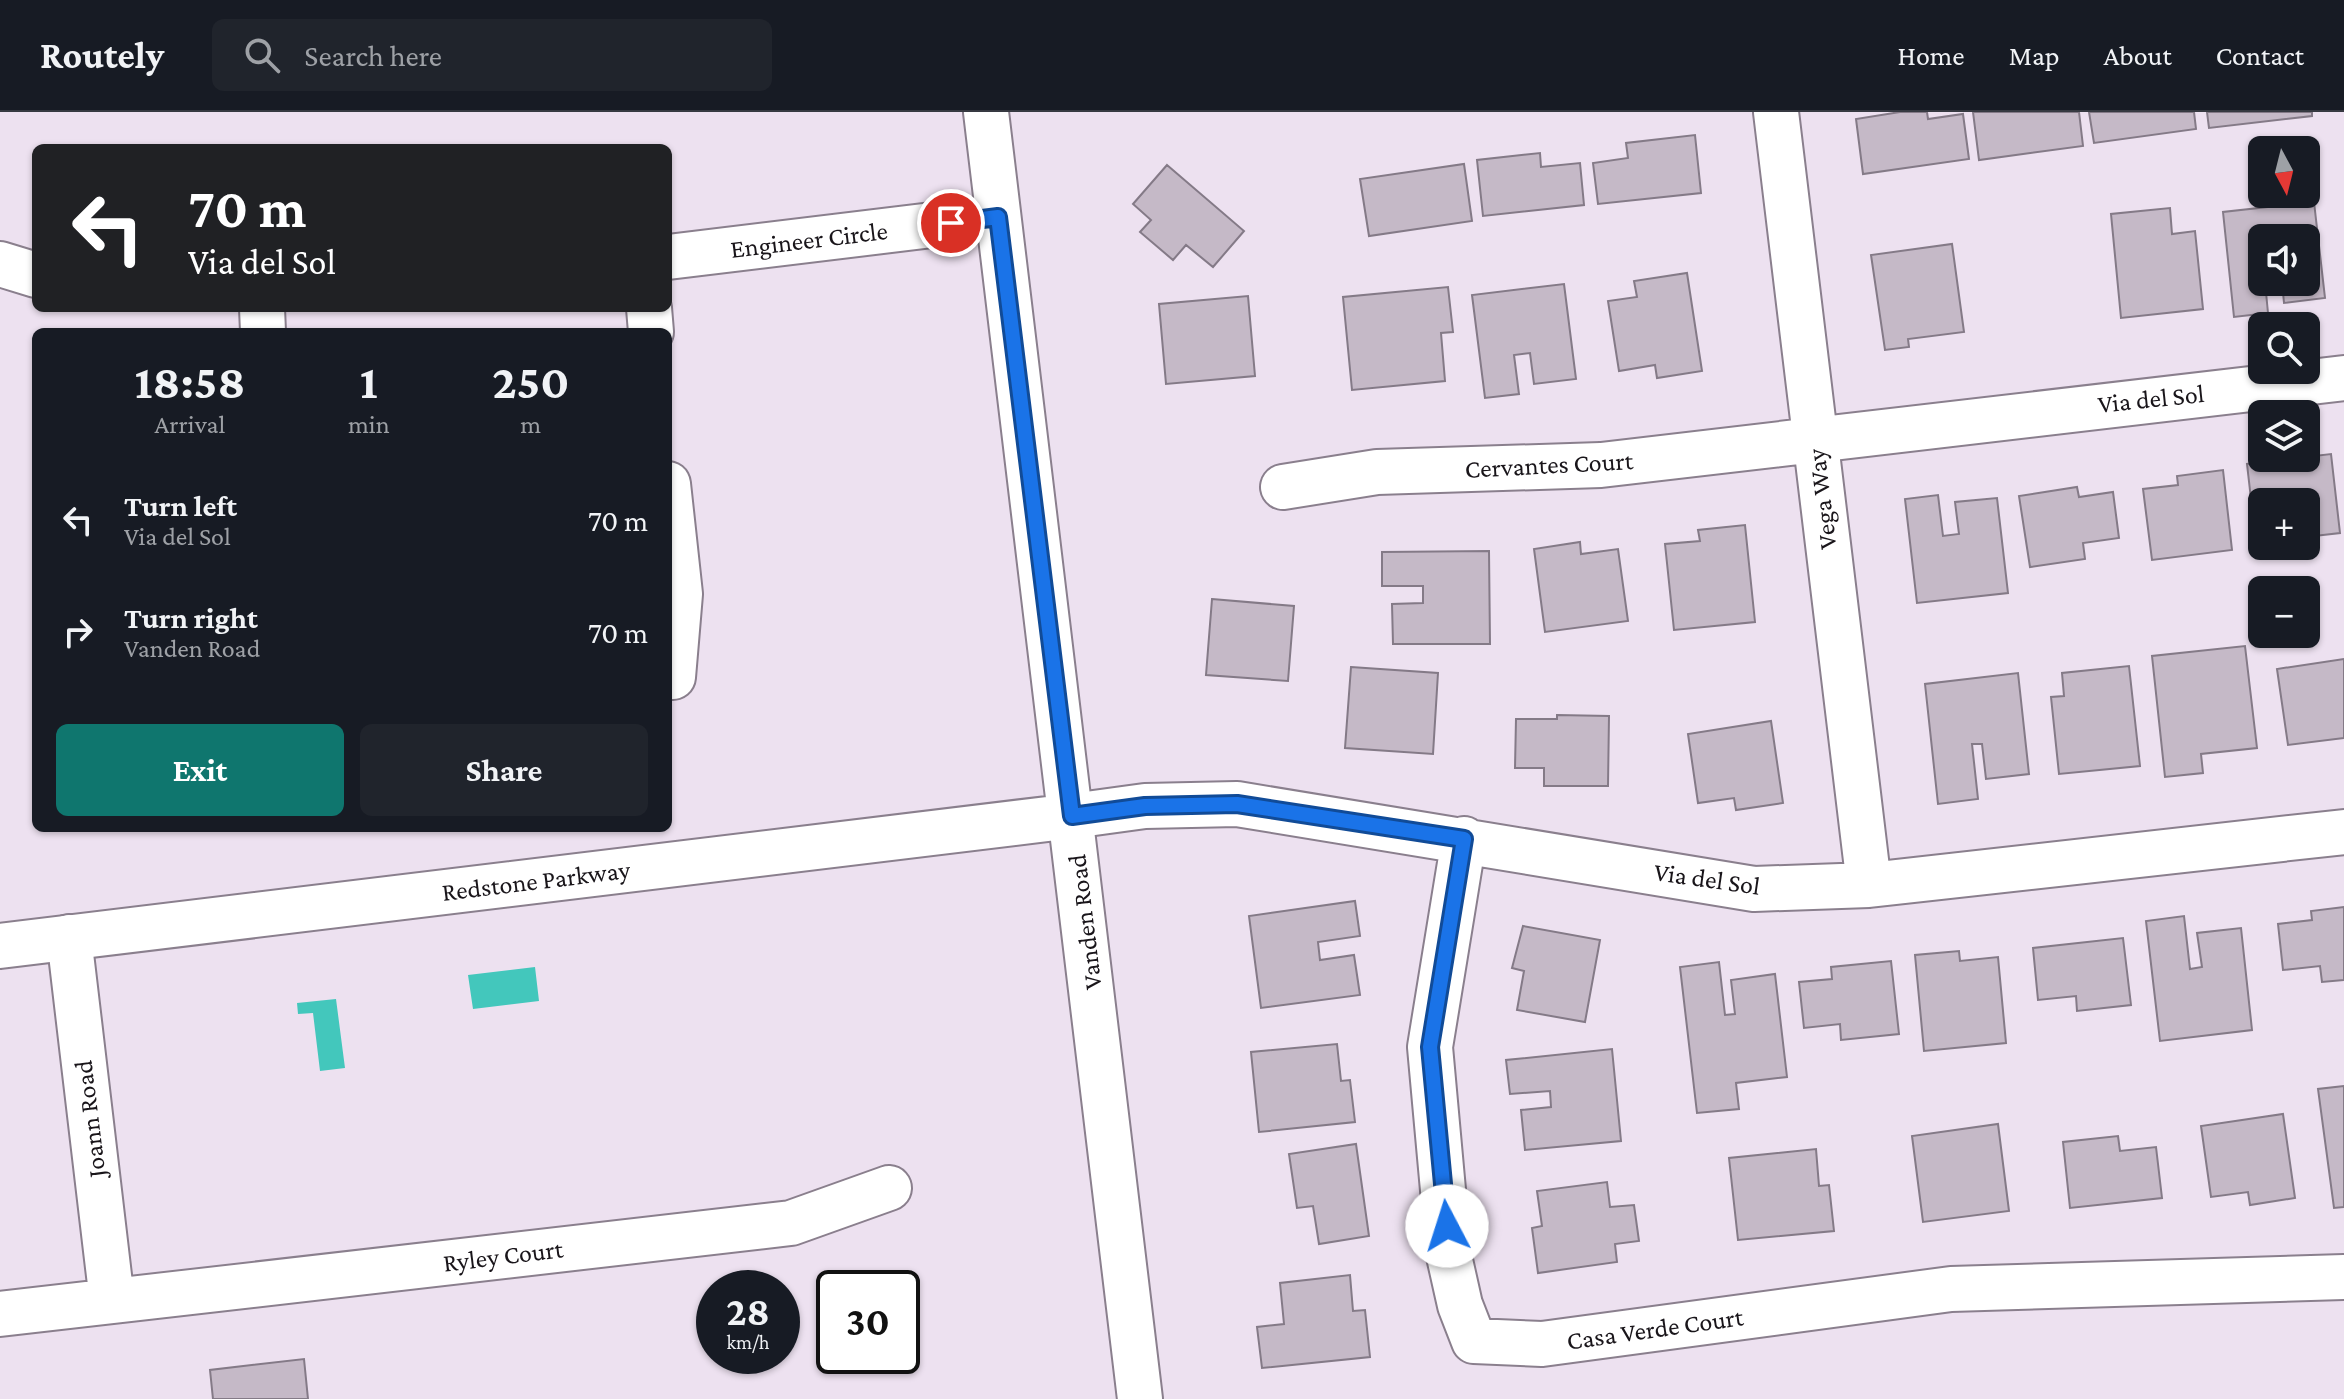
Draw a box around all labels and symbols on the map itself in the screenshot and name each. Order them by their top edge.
north arrow [2248,136,2320,208]
pin [917,189,985,257]
street label: Engineer Circle [729,216,889,264]
street label: Via del Sol [2096,379,2206,419]
street label: Cervantes Court [1464,446,1634,484]
street label: Vega Way [1801,446,1843,551]
street label: Vanden Road [1062,852,1108,991]
street label: Redstone Parkway [440,855,633,907]
street label: Via del Sol [1652,857,1762,901]
street label: Joann Road [68,1058,112,1181]
position arrow [1405,1184,1489,1268]
street label: Ryley Court [441,1234,565,1278]
speed limit sign: 30 [816,1270,920,1374]
street label: Casa Verde Court [1565,1302,1746,1356]

